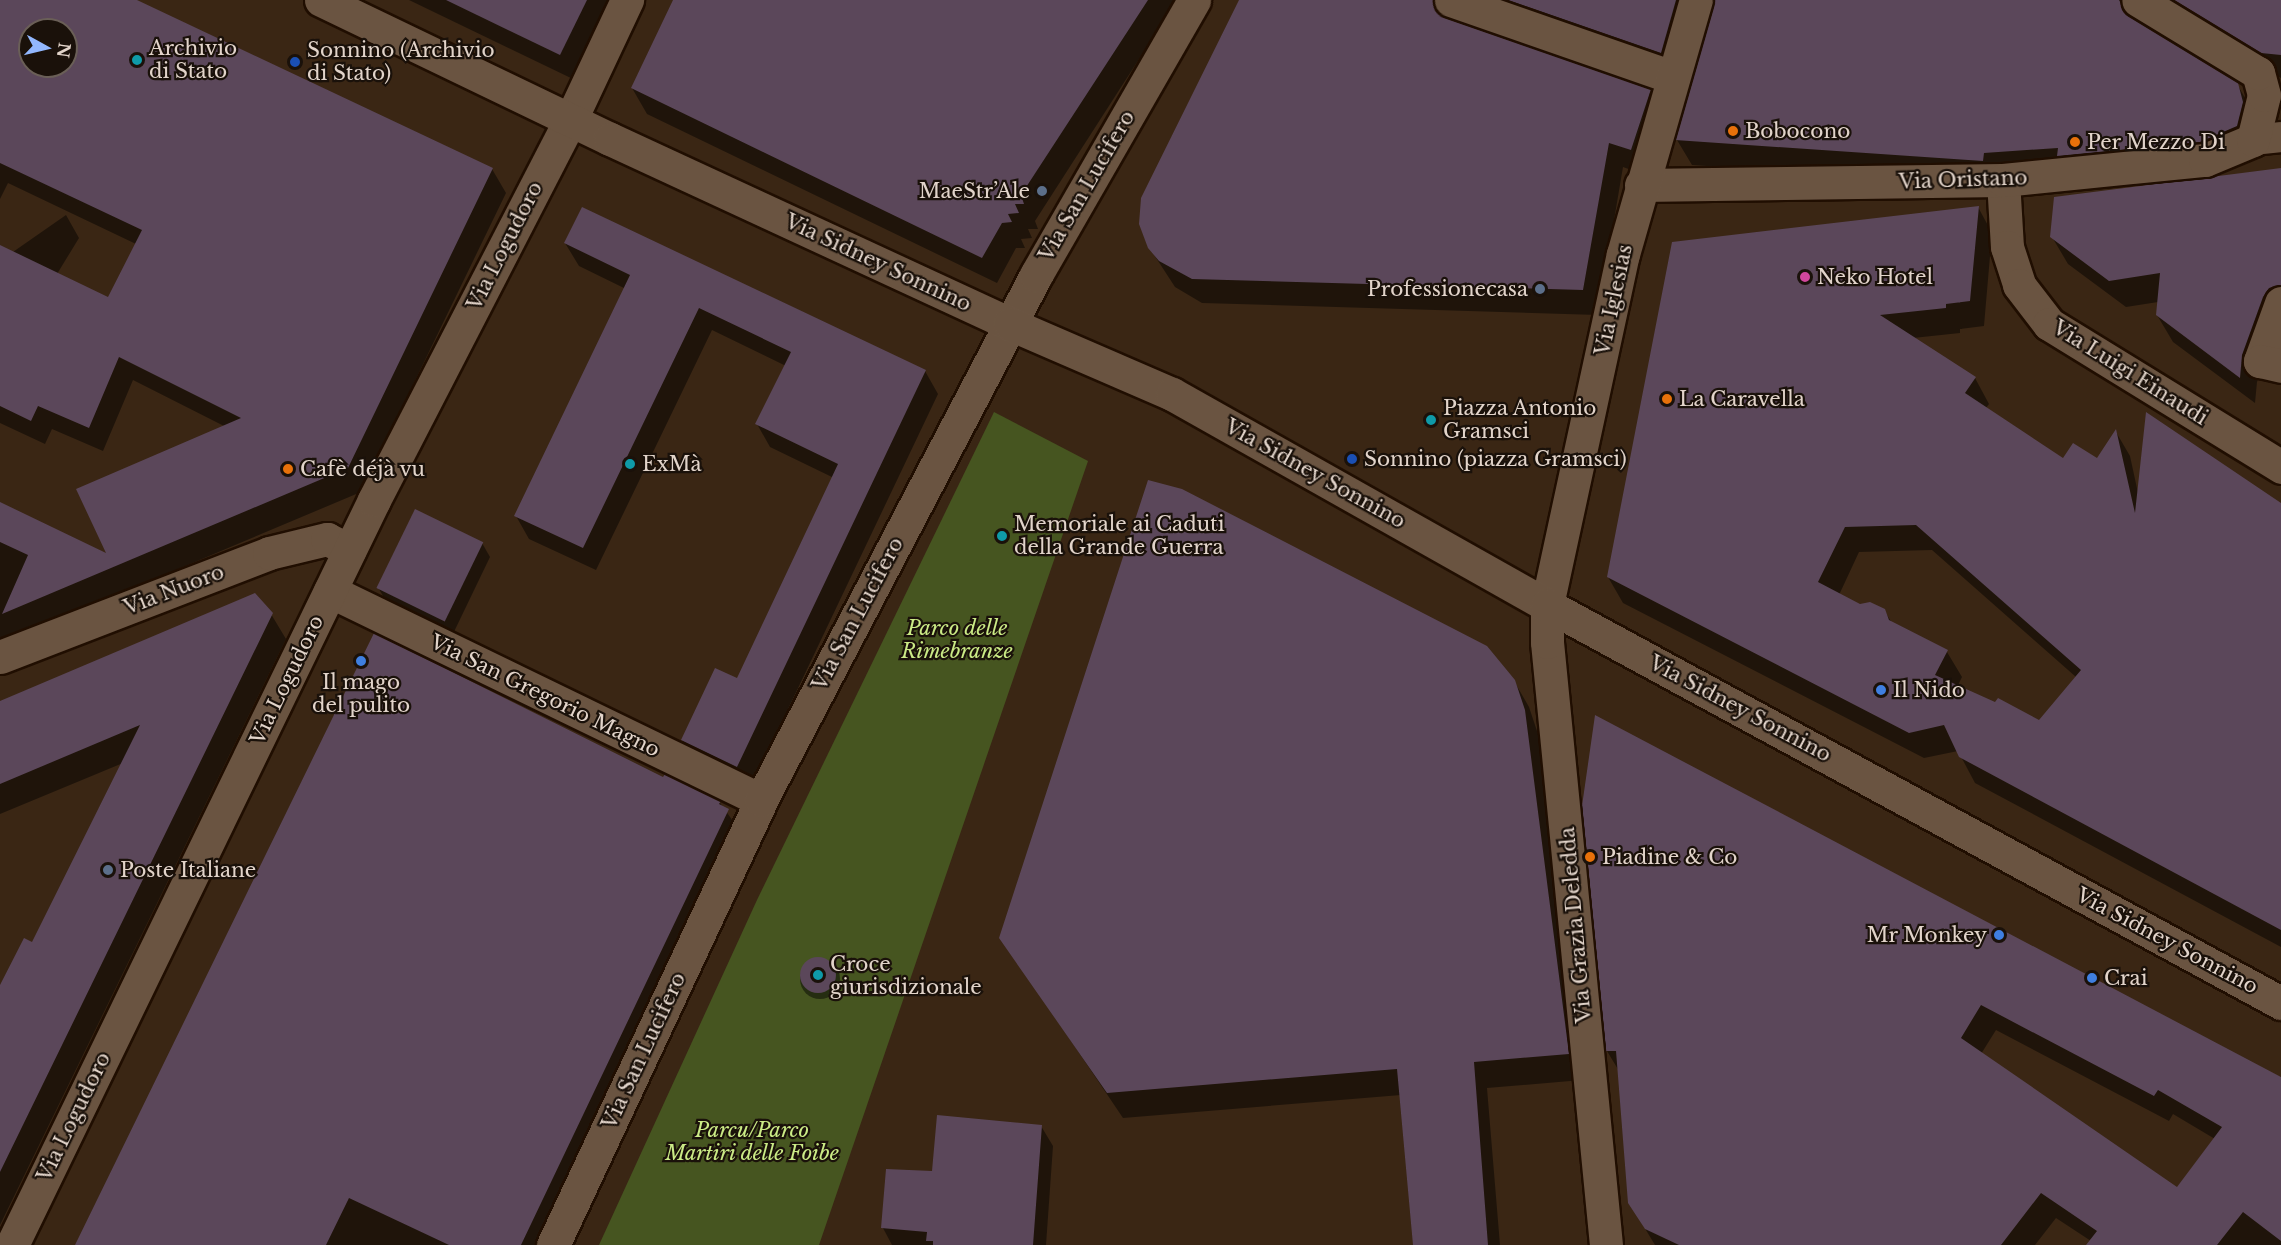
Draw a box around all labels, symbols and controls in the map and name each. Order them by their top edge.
north arrow [18,18,78,78]
place label: Archivio di Stato [149,36,237,83]
place label: Sonnino (Archivio di Stato) [307,39,495,86]
text: N [53,41,75,59]
marker: Archivio di Stato [130,53,144,67]
marker: Sonnino (Archivio di Stato) [288,55,302,69]
street label: Via San Lucifero [1034,106,1140,266]
place label: Bobocono [1745,119,1850,143]
marker: Bobocono [1726,124,1740,138]
place label: Per Mezzo Di [2087,130,2225,154]
marker: Per Mezzo Di [2068,135,2082,149]
street label: Via Oristano [1898,166,2028,194]
street label: Via Logudoro [462,178,548,314]
place label: MaeStr’Ale [919,179,1030,203]
marker: MaeStr’Ale [1035,184,1049,198]
street label: Via Sidney Sonnino [781,209,975,317]
street label: Via Iglesias [1591,242,1637,358]
place label: Neko Hotel [1817,265,1933,289]
marker: Neko Hotel [1798,270,1812,284]
place label: Professionecasa [1367,277,1528,301]
marker: Professionecasa [1533,282,1547,296]
street label: Via Luigi Einaudi [2048,316,2212,430]
place label: La Caravella [1679,387,1805,411]
marker: La Caravella [1660,392,1674,406]
place label: Piazza Antonio Gramsci [1443,396,1597,443]
marker: Piazza Antonio Gramsci [1424,413,1438,427]
street label: Via Sidney Sonnino [1220,414,1410,534]
place label: Sonnino (piazza Gramsci) [1364,447,1627,471]
place label: ExMà [642,452,702,476]
marker: Sonnino (piazza Gramsci) [1345,452,1359,466]
place label: Cafè déjà vu [300,457,426,481]
marker: ExMà [623,457,637,471]
marker: Cafè déjà vu [281,462,295,476]
place label: Memoriale ai Caduti della Grande Guerra [1014,512,1224,559]
marker: Memoriale ai Caduti della Grande Guerra [995,529,1009,543]
street label: Via San Lucifero [807,533,909,695]
street label: Via Nuoro [120,560,228,620]
street label: Via Logudoro [245,611,329,749]
park label: Parco delle Rimebranze [901,616,1013,663]
street label: Via San Gregorio Magno [426,630,664,762]
street label: Via Sidney Sonnino [1645,651,1835,767]
marker: Il mago del pulito [354,654,368,668]
place label: Il mago del pulito [312,670,410,717]
place label: Il Nido [1893,678,1965,702]
marker: Il Nido [1874,683,1888,697]
street label: Via Grazia Deledda [1555,826,1597,1024]
place label: Piadine & Co [1602,845,1737,869]
marker: Piadine & Co [1583,850,1597,864]
place label: Poste Italiane [120,858,256,882]
marker: Poste Italiane [101,863,115,877]
street label: Via Sidney Sonnino [2072,883,2262,999]
place label: Mr Monkey [1866,923,1987,947]
marker: Mr Monkey [1992,928,2006,942]
place label: Croce giurisdizionale [830,952,982,999]
place label: Crai [2104,966,2147,990]
marker: Croce giurisdizionale [811,968,825,982]
street label: Via San Lucifero [597,969,691,1133]
marker: Crai [2085,971,2099,985]
street label: Via Logudoro [32,1048,116,1186]
park label: Parcu/Parco Martiri delle Foibe [665,1119,839,1166]

